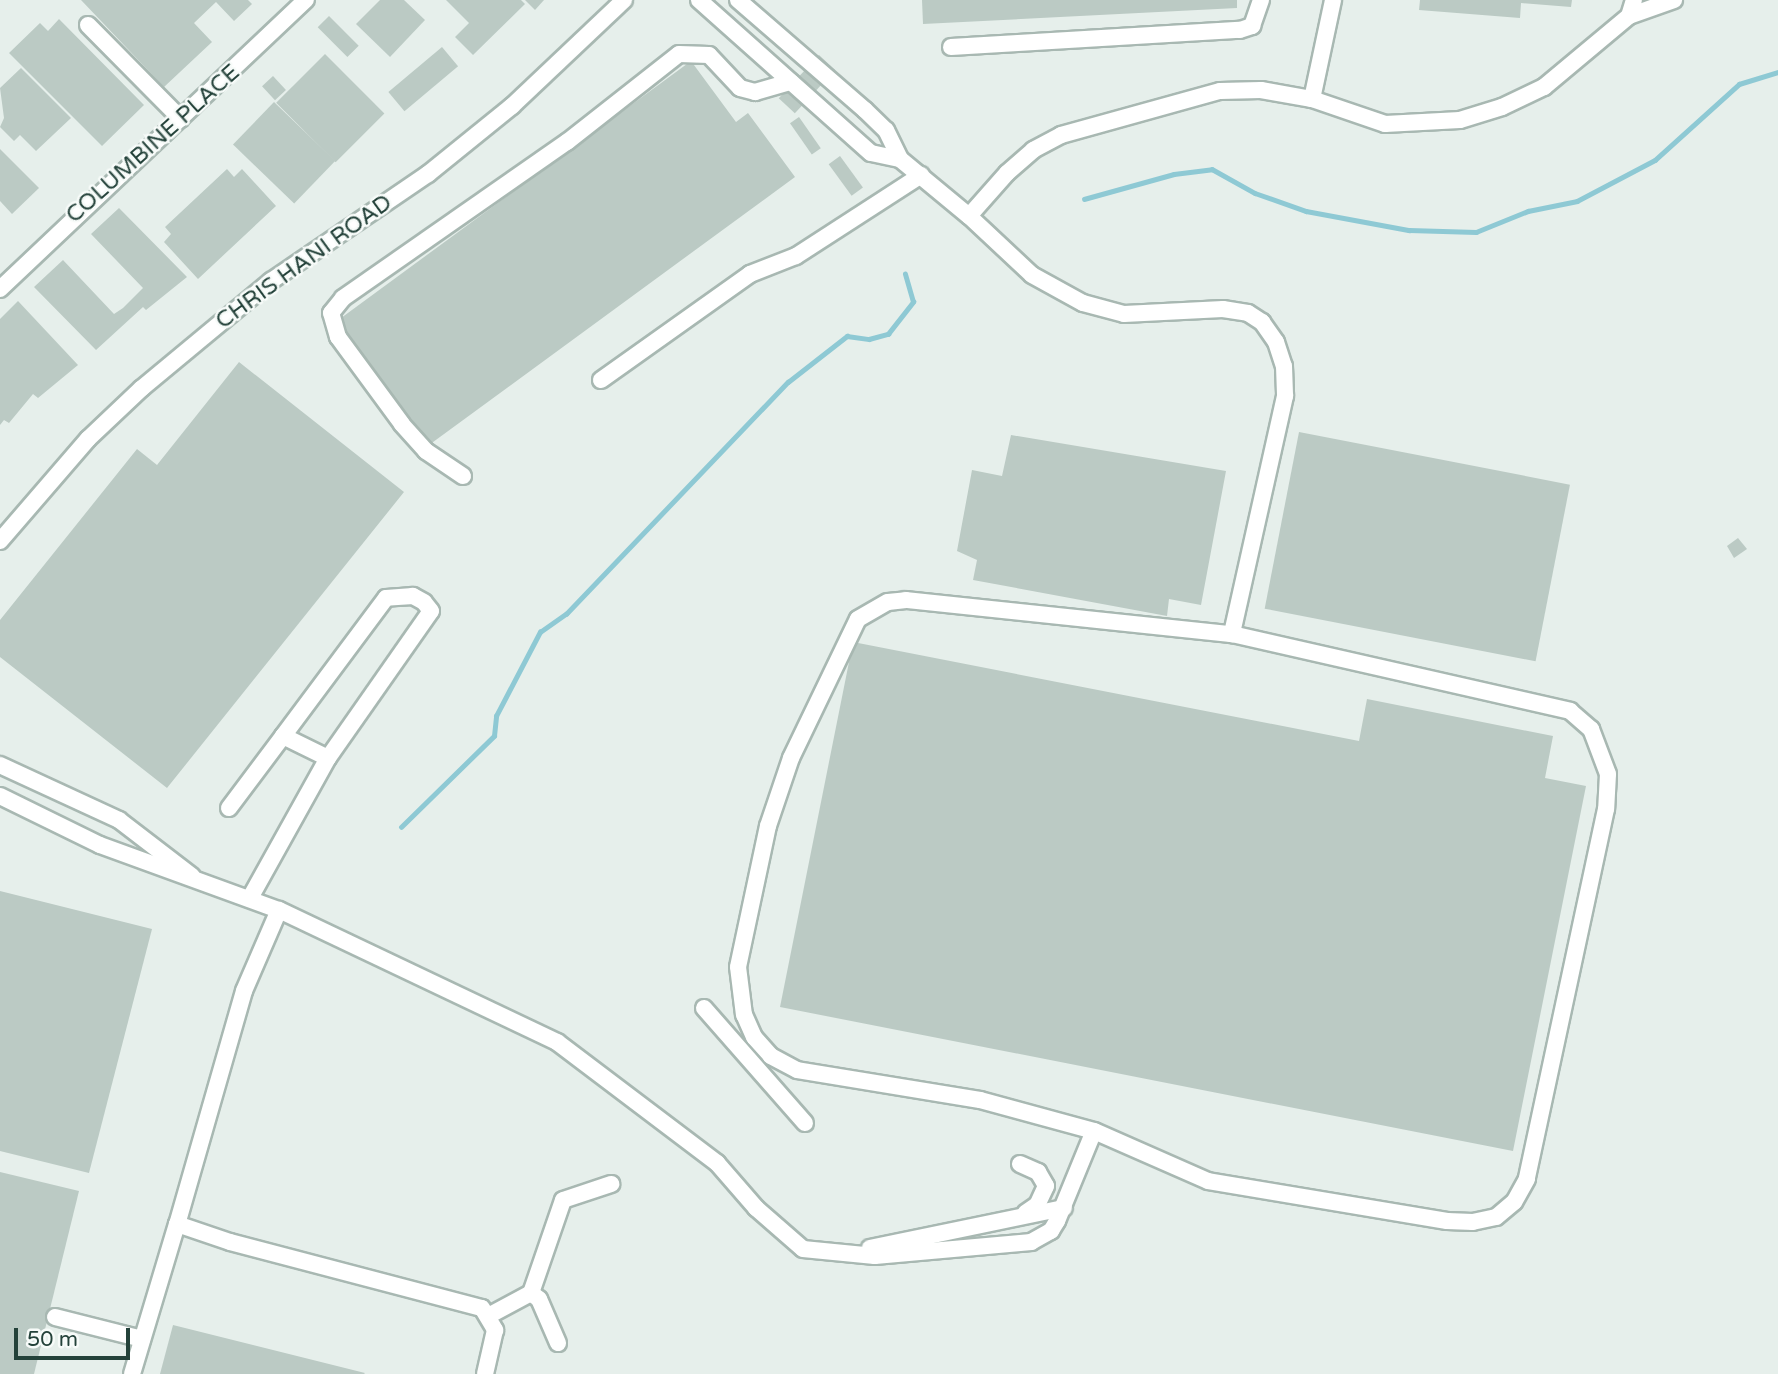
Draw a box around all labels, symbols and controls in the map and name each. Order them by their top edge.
street label: COLUMBINE PLACE [61,59,245,229]
street label: CHRIS HANI ROAD [210,189,398,335]
scale bar [18,1314,133,1358]
text: 50 m [27,1327,78,1352]

